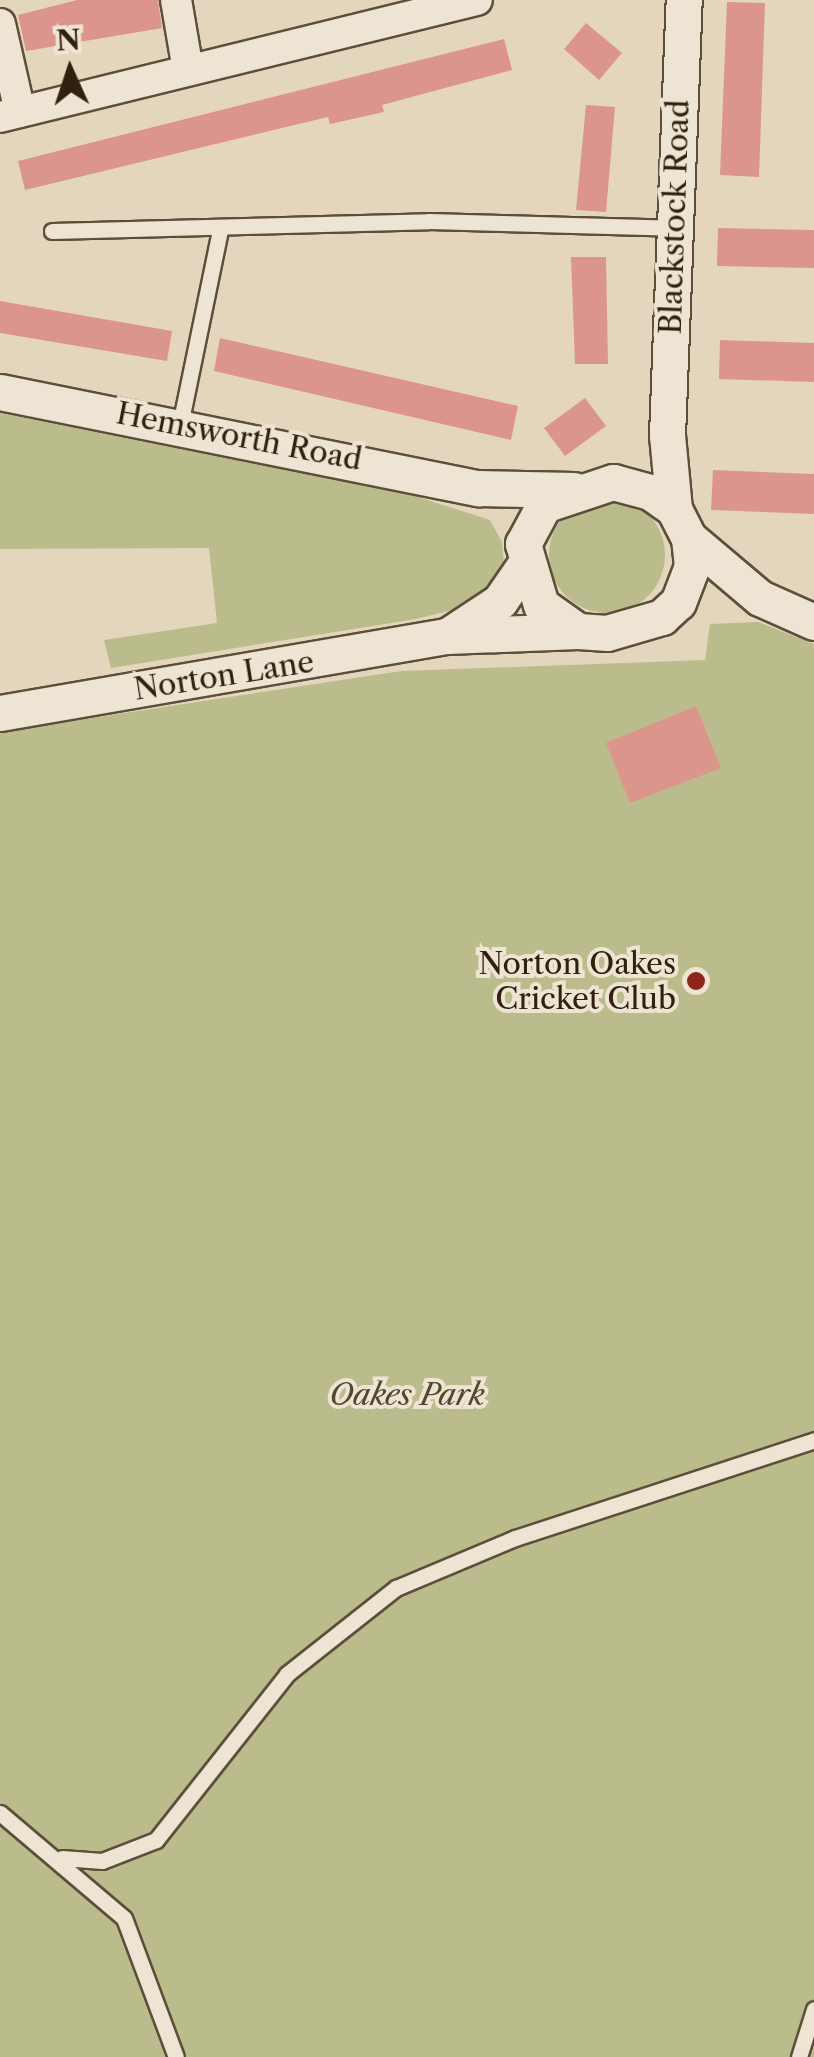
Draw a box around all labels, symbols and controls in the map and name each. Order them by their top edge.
north arrow [20,20,120,120]
text: N [55,22,81,58]
street label: Blackstock Road [653,99,697,335]
street label: Hemsworth Road [113,396,365,478]
street label: Norton Lane [131,644,317,708]
place label: Norton Oakes Cricket Club [478,946,676,1016]
marker: Norton Oakes Cricket Club [685,970,707,992]
park label: Oakes Park [329,1377,485,1413]

